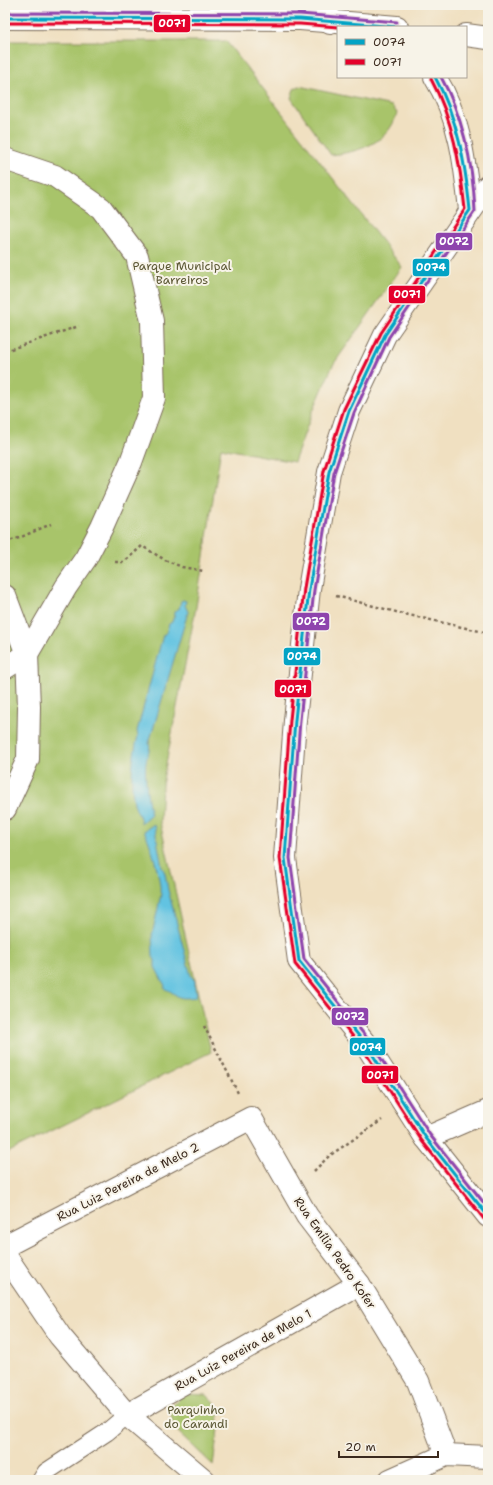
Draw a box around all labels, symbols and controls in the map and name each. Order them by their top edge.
line badge: 0071 [153,14,191,33]
text: 0071 [158,16,186,31]
legend [337,26,467,78]
text: 0074 [373,34,405,50]
text: 0071 [373,54,402,70]
line badge: 0072 [435,232,473,251]
text: 0072 [439,234,469,249]
park label: Parque Municipal Barreiros [133,258,232,288]
line badge: 0074 [412,258,450,277]
text: 0074 [416,260,447,275]
line badge: 0071 [388,285,426,304]
text: 0071 [393,287,421,302]
line badge: 0072 [292,612,330,631]
text: 0072 [296,614,326,629]
line badge: 0074 [283,647,321,666]
text: 0074 [287,649,318,664]
line badge: 0071 [274,679,312,698]
text: 0071 [279,682,307,697]
line badge: 0072 [331,1007,369,1026]
text: 0072 [335,1009,365,1024]
line badge: 0074 [349,1037,386,1056]
text: 0074 [352,1040,383,1055]
line badge: 0071 [361,1065,399,1084]
text: 0071 [366,1068,394,1083]
street label: Rua Luiz Pereira de Melo 2 [54,1139,202,1225]
street label: Rua Emília Pedro Kofer [290,1194,380,1312]
street label: Rua Luiz Pereira de Melo 1 [172,1306,314,1394]
park label: Parquinho do Carandi [164,1402,228,1432]
scale bar [339,1433,438,1459]
text: 20 m [345,1439,376,1455]

